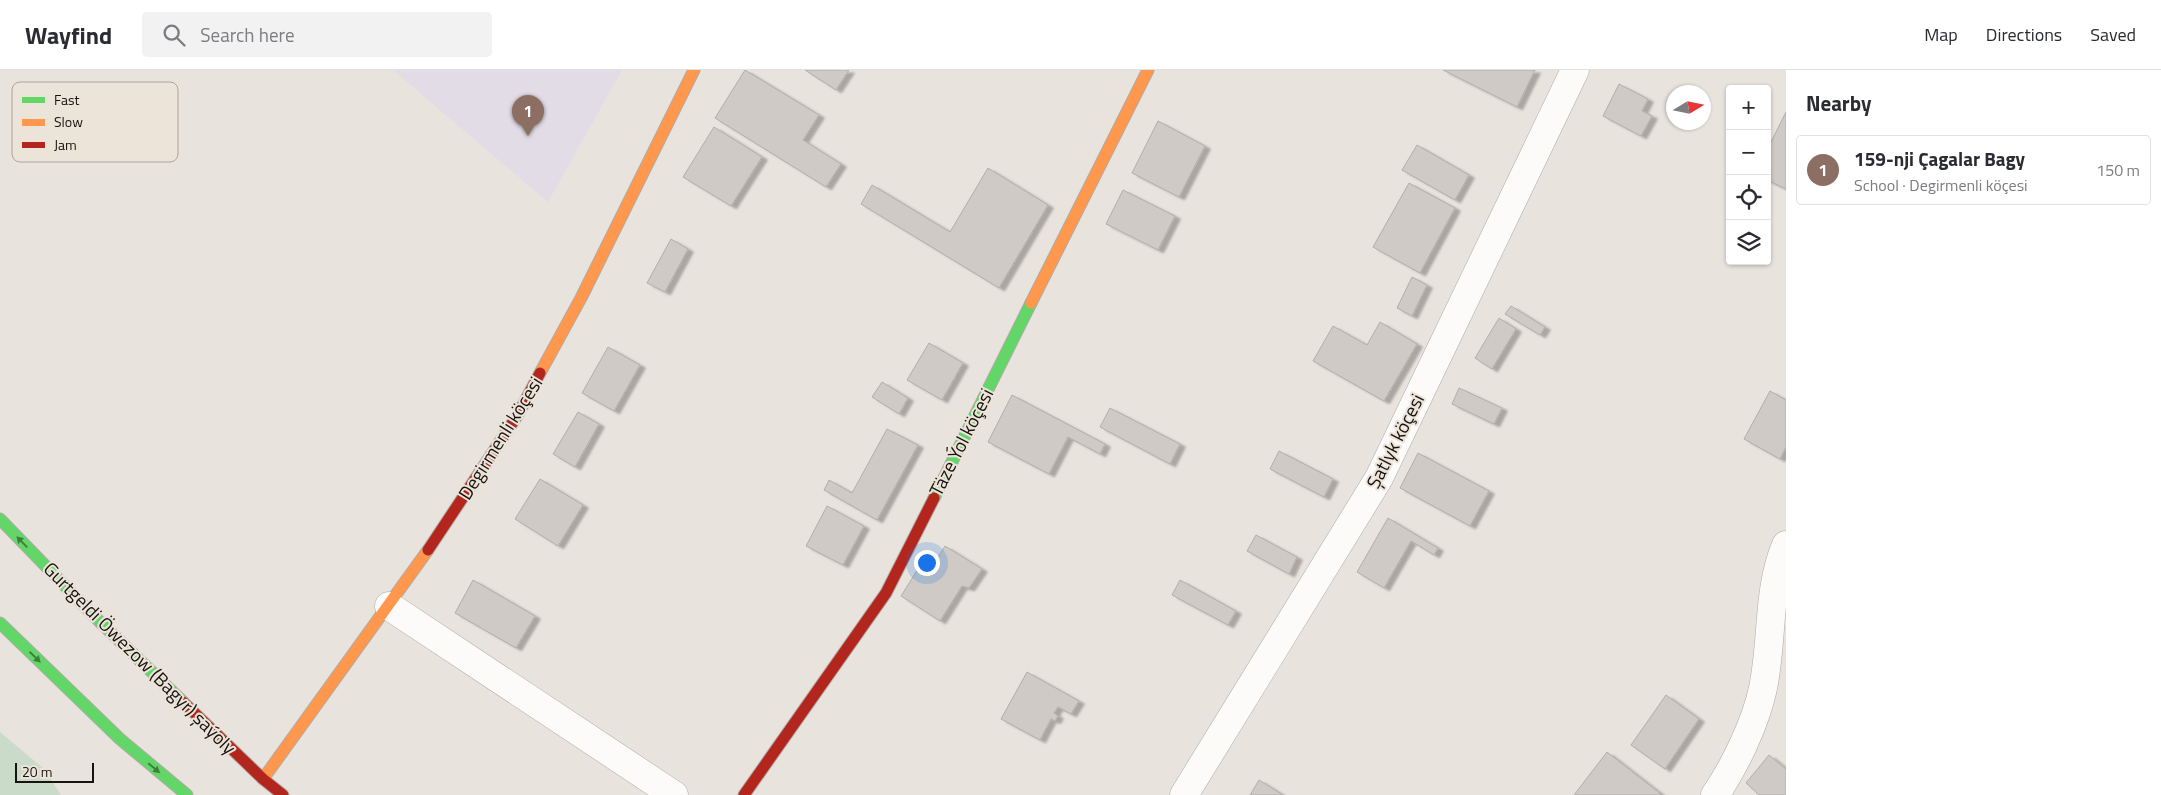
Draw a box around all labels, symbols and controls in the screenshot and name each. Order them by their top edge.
search box [142,12,492,57]
text: Wayfind [25,17,112,53]
text: Search here [200,20,295,49]
icon: search [160,21,188,49]
text: Map [1924,21,1958,48]
text: Directions [1986,21,2062,48]
text: Saved [2090,21,2136,48]
legend [12,82,178,162]
north arrow [1666,85,1711,130]
map controls [1726,85,1771,265]
button: + [1726,85,1771,130]
text: Nearby [1806,87,1871,119]
text: Fast [54,89,79,110]
pin: 1 [512,95,544,136]
text: Slow [54,111,83,132]
button: − [1726,130,1771,175]
text: Jam [54,134,77,155]
text: 159-nji Çagalar Bagy [1854,144,2025,173]
text: 1 [1819,158,1827,182]
text: 150 m [2096,158,2140,182]
text: School · Degirmenli köçesi [1854,173,2028,197]
button: locate [1726,175,1771,220]
button: layers [1726,220,1771,265]
street label: Degirmenli köçesi [450,371,549,505]
street label: Täze Ýol köçesi [921,383,1000,501]
street label: Şatlyk köçesi [1358,388,1431,493]
one-way arrow [16,536,28,548]
your location [914,550,940,576]
street label: Gurtgeldi Öwezow (Bagyr) şaýoly [37,555,243,761]
one-way arrow [29,651,41,663]
scale bar [15,760,94,783]
text: 20 m [22,761,52,782]
one-way arrow [147,762,160,773]

